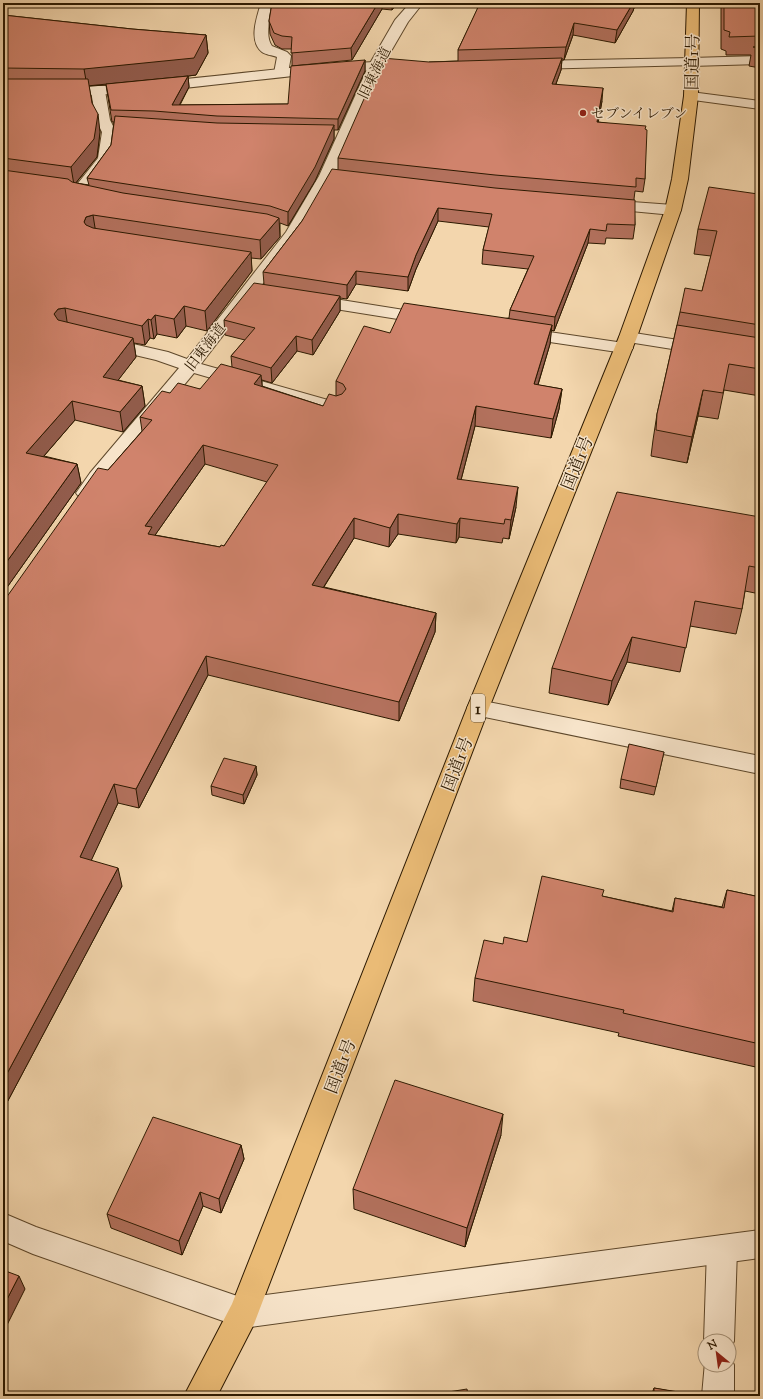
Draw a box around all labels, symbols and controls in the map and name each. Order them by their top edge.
street label: 国道1号 [682,33,706,91]
street label: 旧東海道 [355,44,397,103]
place label: セブンイレブン [591,105,687,125]
marker: セブンイレブン [578,108,588,118]
street label: 旧東海道 [181,320,232,376]
street label: 国道1号 [557,433,601,495]
road number: 1 [471,694,485,722]
street label: 国道1号 [437,734,480,796]
street label: 国道1号 [320,1036,363,1098]
north arrow [697,1333,737,1373]
text: N [704,1336,721,1355]

